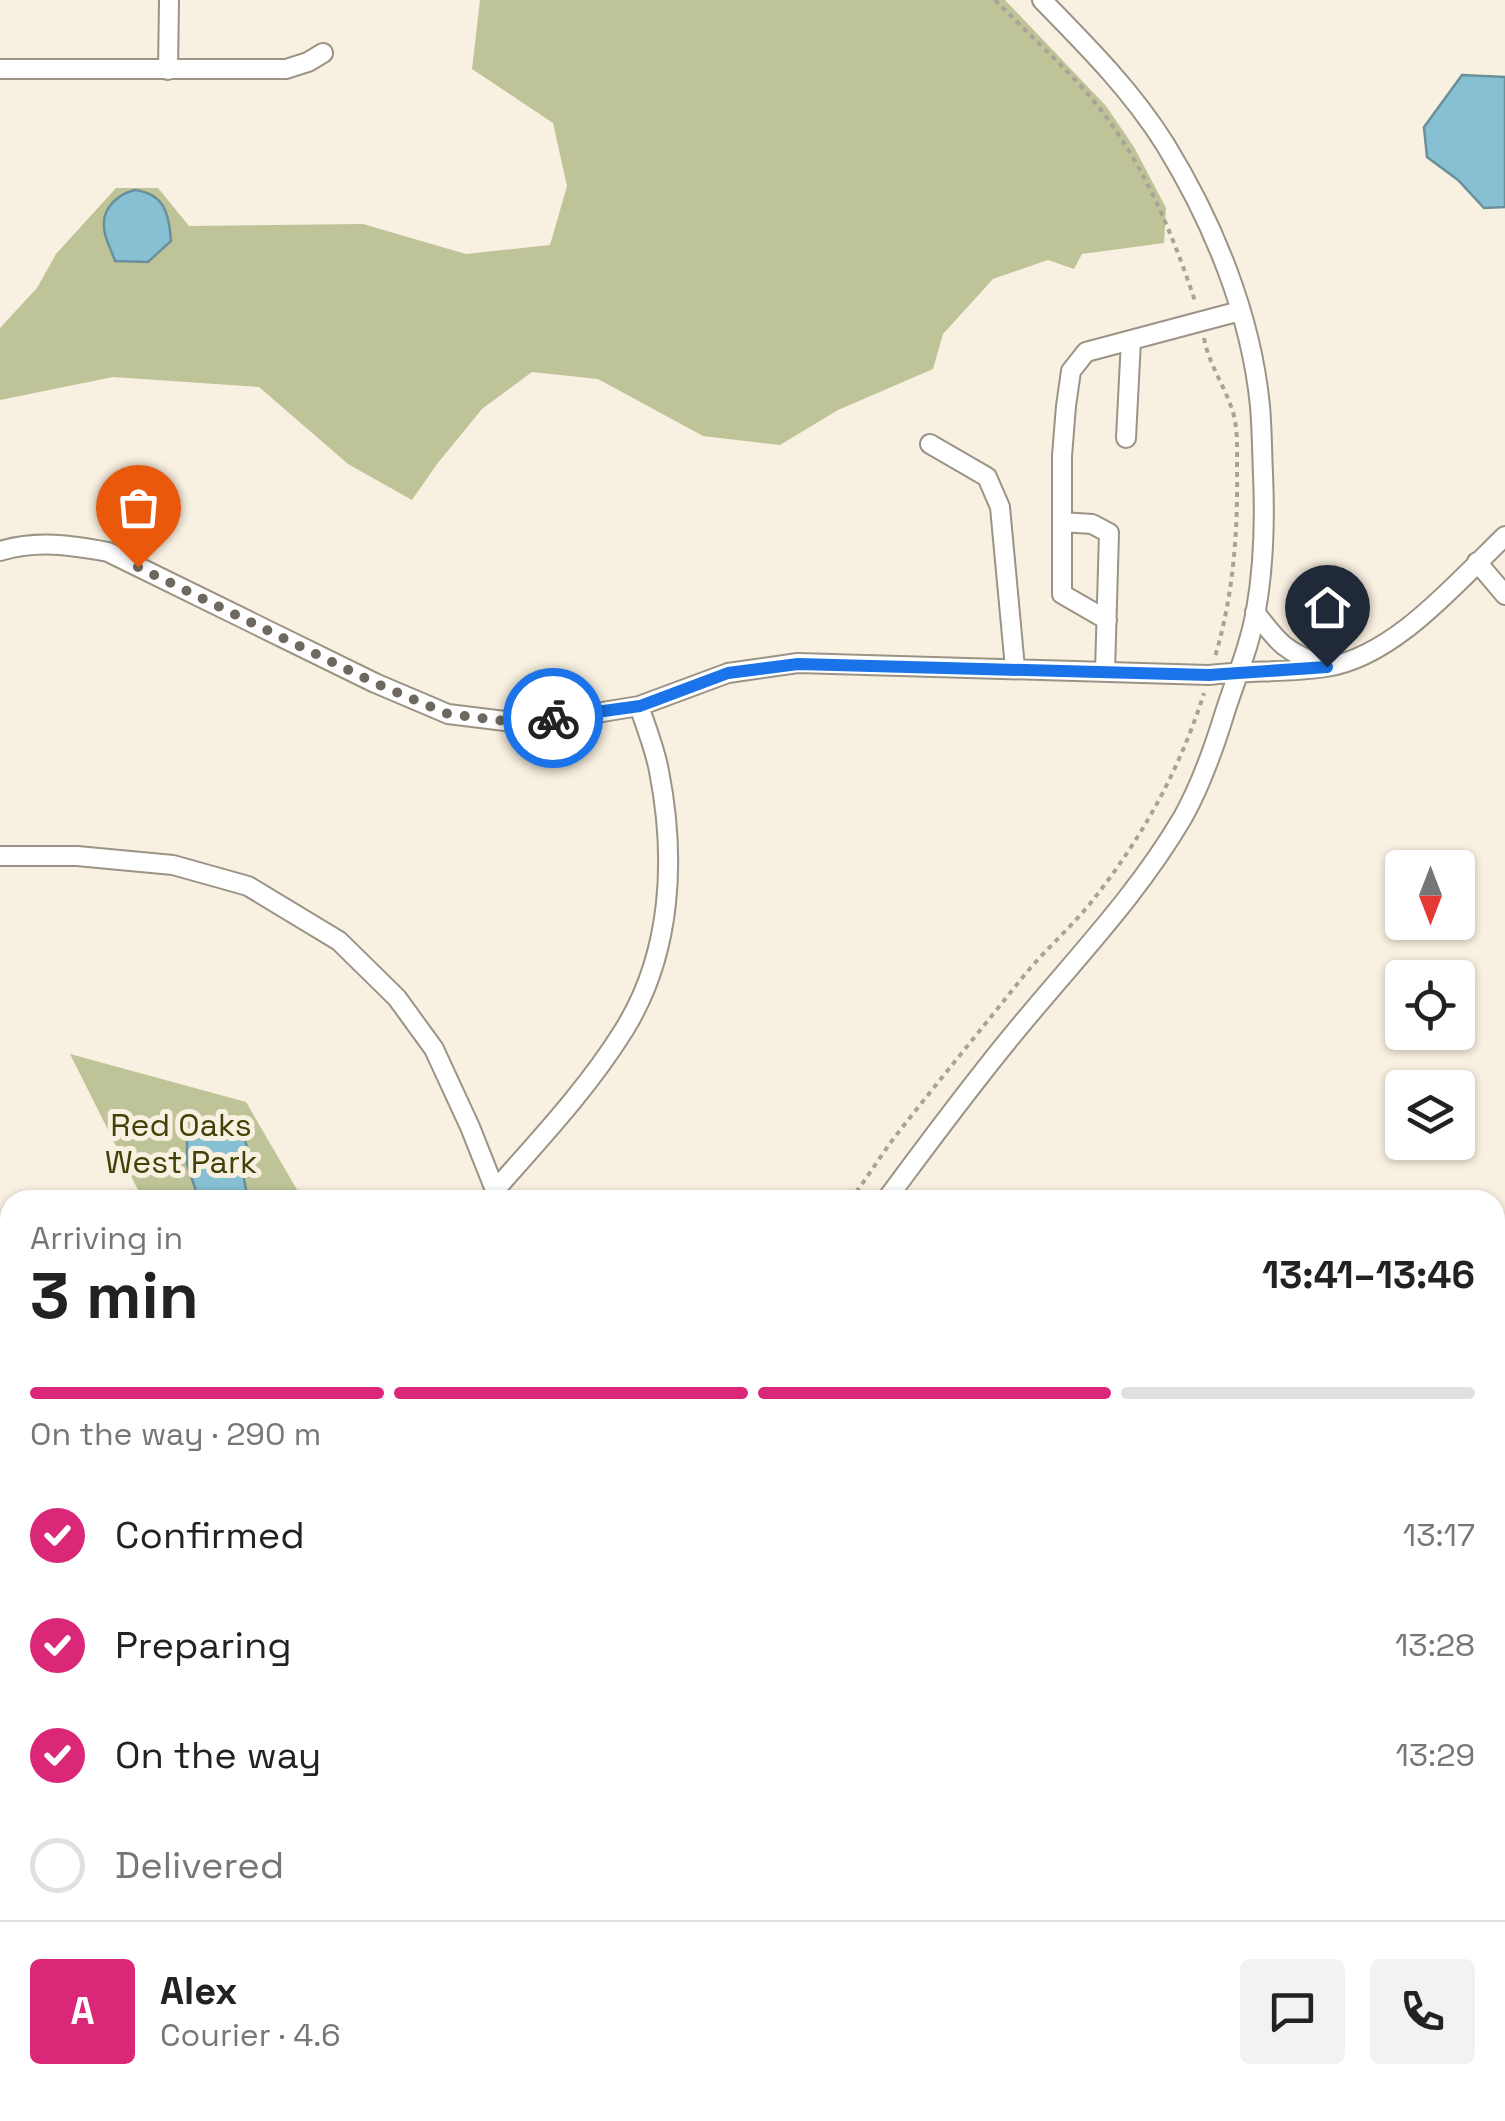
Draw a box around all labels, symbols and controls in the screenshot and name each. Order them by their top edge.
pin [96,465,181,568]
icon: bag [111,480,166,535]
pin [1285,565,1370,668]
icon: home [1300,580,1355,635]
courier [503,668,603,768]
icon: bike [526,691,581,746]
north arrow [1385,850,1475,940]
map controls [1385,850,1475,1160]
button: locate [1385,960,1475,1050]
button: layers [1385,1070,1475,1160]
park label: Red Oaks West Park [105,1105,257,1182]
text: Arriving in [30,1218,183,1258]
text: 13:41–13:46 [1262,1251,1475,1299]
text: 3 min [30,1254,199,1337]
text: On the way · 290 m [30,1414,321,1454]
icon: check [30,1508,85,1563]
text: Confirmed [115,1511,305,1559]
text: 13:17 [1403,1515,1475,1555]
icon: check [30,1618,85,1673]
text: Preparing [115,1621,292,1669]
text: 13:28 [1395,1625,1475,1665]
icon: check [30,1728,85,1783]
text: On the way [115,1731,321,1779]
text: 13:29 [1395,1735,1475,1775]
text: Delivered [115,1841,284,1889]
button: chat [1240,1959,1345,2064]
button: phone [1370,1959,1475,2064]
text: Alex [160,1967,237,2015]
text: A [70,1987,95,2035]
text: Courier · 4.6 [160,2015,341,2055]

